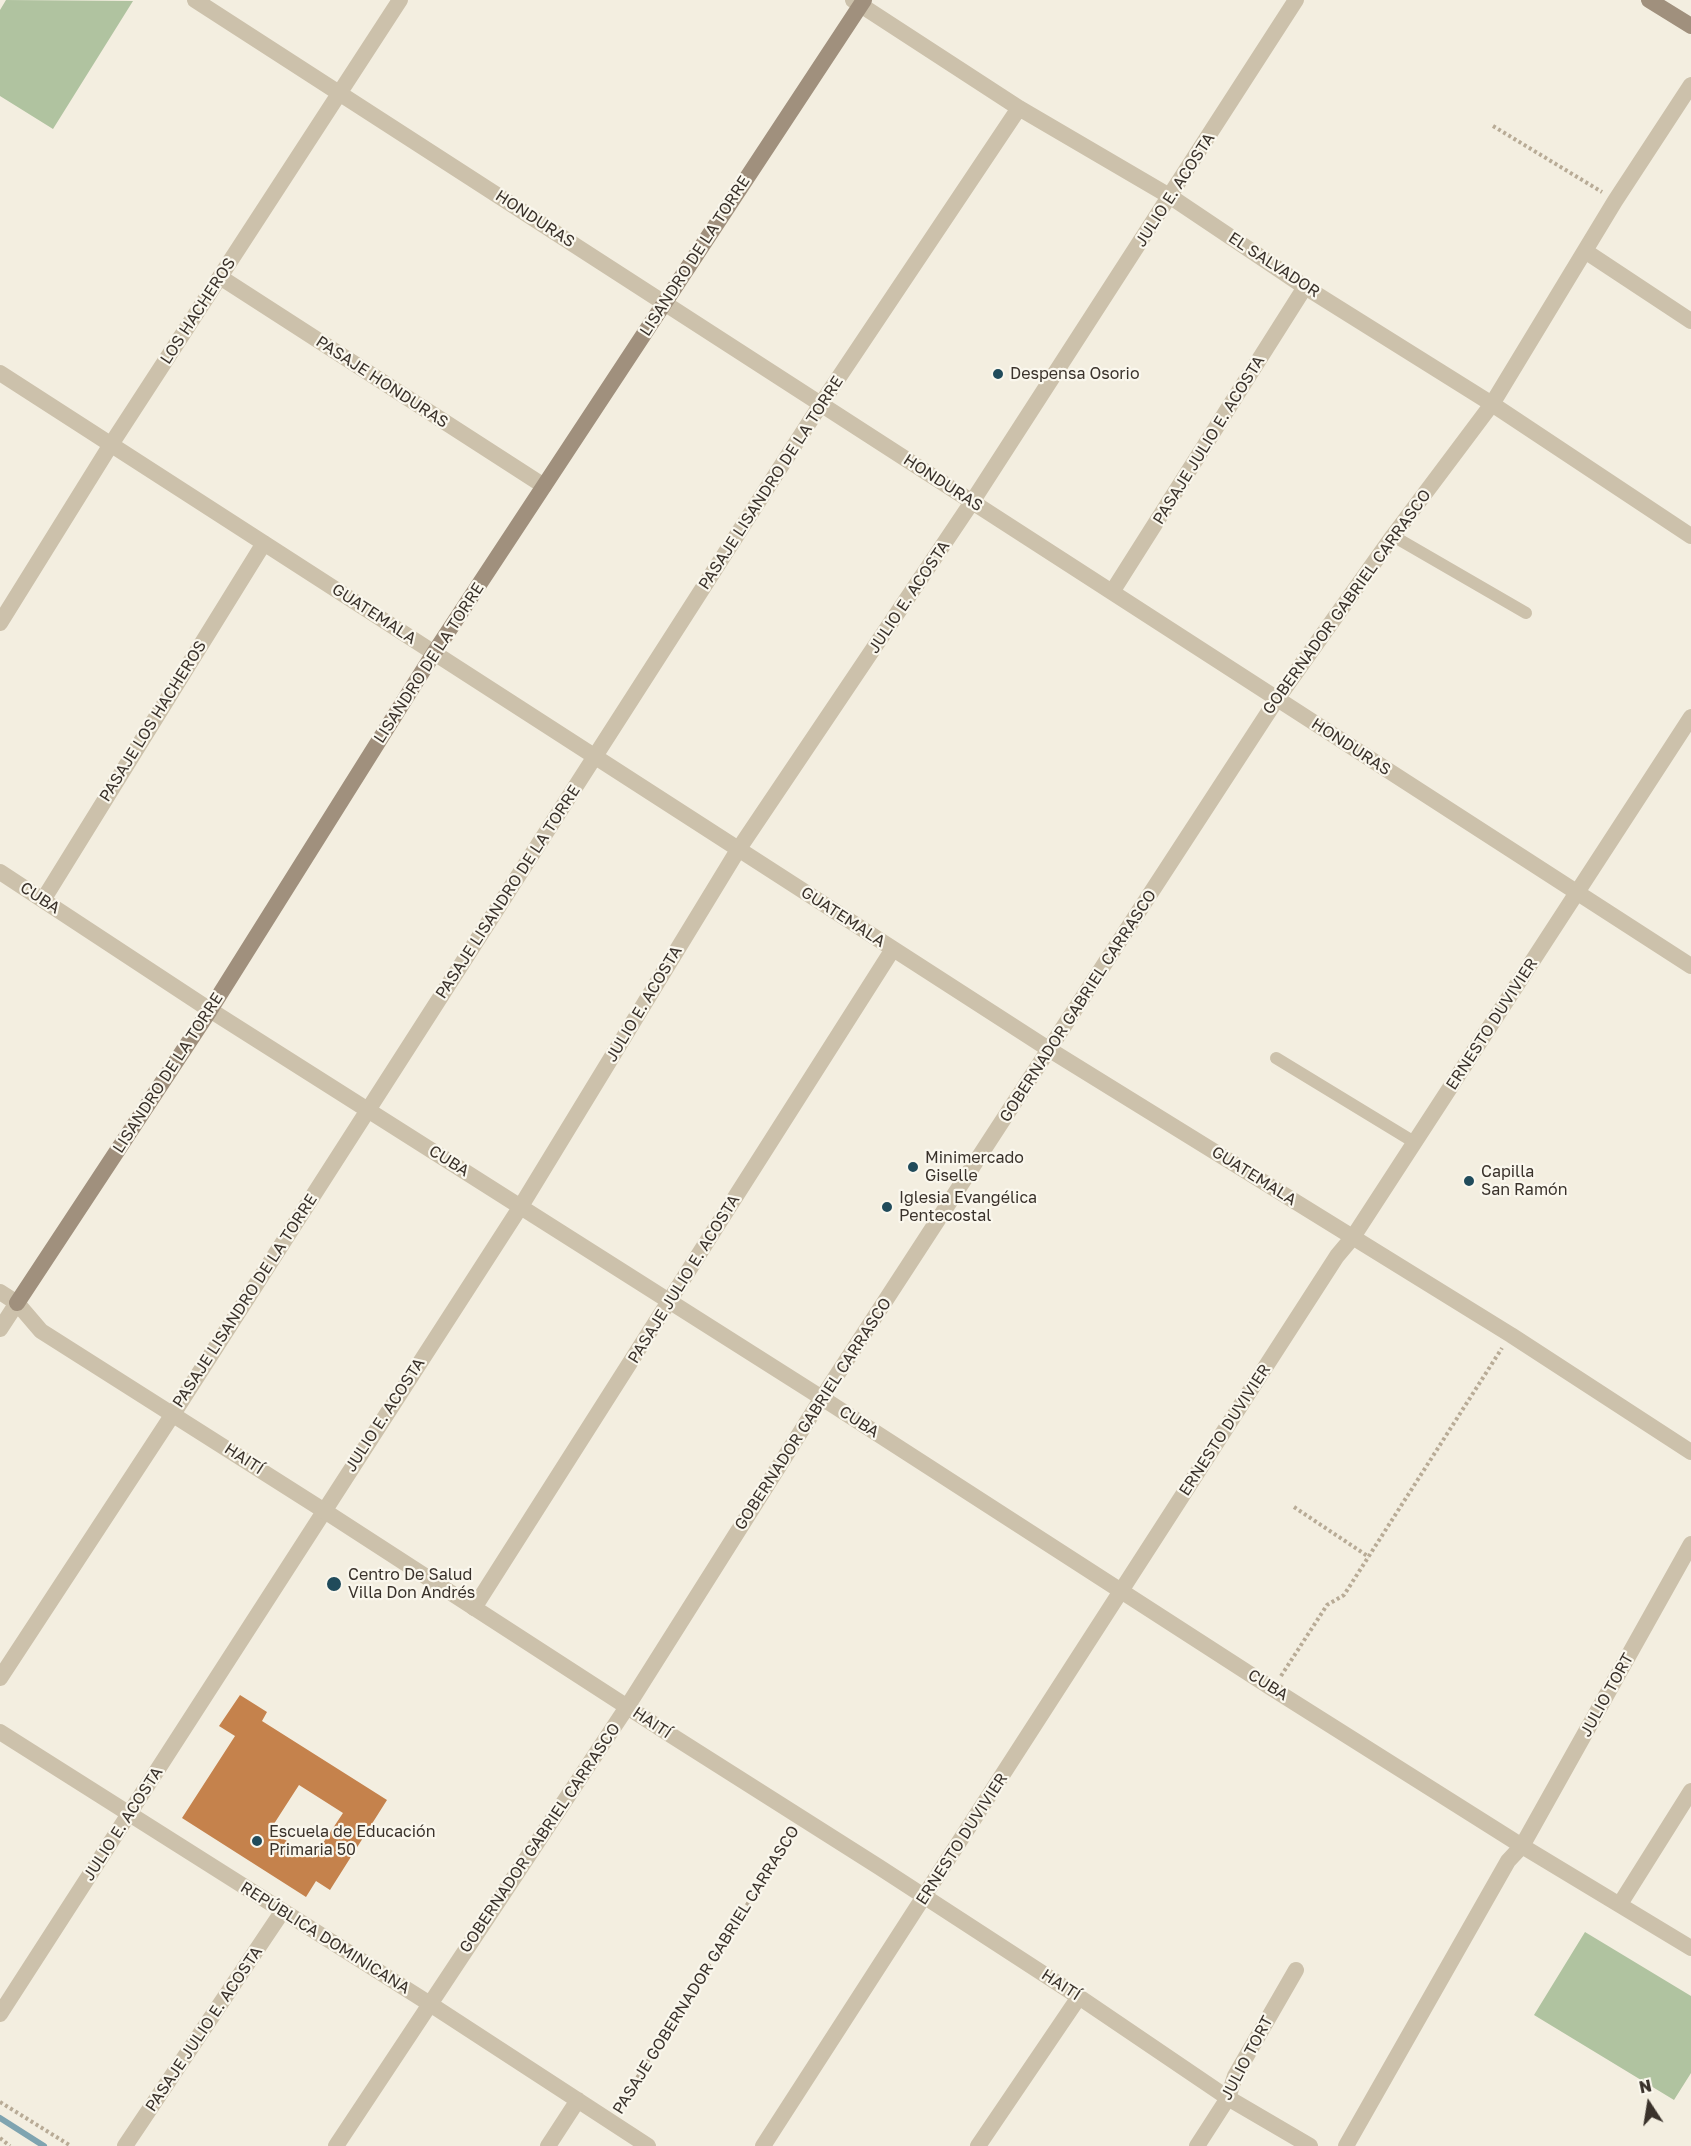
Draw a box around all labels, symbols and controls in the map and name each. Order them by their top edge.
street label: JULIO E. ACOSTA [1131,130,1219,250]
street label: LISANDRO DE LA TORRE [636,172,754,340]
street label: HONDURAS [492,186,578,252]
street label: EL SALVADOR [1225,228,1323,302]
street label: LOS HACHEROS [156,254,240,368]
street label: PASAJE HONDURAS [312,332,452,432]
street label: PASAJE JULIO E. ACOSTA [1149,352,1269,528]
place label: Despensa Osorio [1010,364,1139,384]
marker: Despensa Osorio [991,367,1005,381]
street label: PASAJE LISANDRO DE LA TORRE [695,373,847,593]
street label: HONDURAS [900,450,986,516]
street label: GOBERNADOR GABRIEL CARRASCO [1259,486,1435,718]
street label: JULIO E. ACOSTA [864,537,954,657]
street label: LISANDRO DE LA TORRE [370,579,488,747]
street label: GUATEMALA [328,580,420,648]
street label: PASAJE LOS HACHEROS [96,637,210,805]
street label: HONDURAS [1308,714,1394,780]
street label: PASAJE LISANDRO DE LA TORRE [432,782,584,1002]
street label: CUBA [16,878,64,918]
street label: GUATEMALA [797,883,889,951]
street label: GOBERNADOR GABRIEL CARRASCO [996,886,1160,1126]
street label: JULIO E. ACOSTA [602,943,686,1065]
street label: ERNESTO DUVIVIER [1442,955,1542,1093]
street label: LISANDRO DE LA TORRE [109,989,227,1157]
street label: CUBA [425,1141,473,1181]
street label: GUATEMALA [1208,1142,1300,1210]
place label: Minimercado Giselle [925,1148,1024,1186]
marker: Minimercado Giselle [906,1160,920,1174]
place label: Capilla San Ramón [1481,1162,1567,1200]
marker: Capilla San Ramón [1462,1174,1476,1188]
place label: Iglesia Evangélica Pentecostal [899,1188,1037,1226]
street label: PASAJE LISANDRO DE LA TORRE [169,1191,321,1411]
street label: PASAJE JULIO E. ACOSTA [624,1191,744,1367]
marker: Iglesia Evangélica Pentecostal [880,1200,894,1214]
street label: GOBERNADOR GABRIEL CARRASCO [731,1294,895,1534]
street label: JULIO E. ACOSTA [341,1355,429,1475]
street label: ERNESTO DUVIVIER [1175,1361,1275,1499]
street label: CUBA [835,1402,883,1442]
street label: HAITÍ [221,1439,267,1479]
place label: Centro De Salud Villa Don Andrés [348,1565,475,1603]
marker: Centro De Salud Villa Don Andrés [325,1575,343,1593]
street label: JULIO TORT [1576,1650,1638,1740]
street label: CUBA [1244,1665,1292,1705]
street label: HAITÍ [629,1703,675,1743]
street label: GOBERNADOR GABRIEL CARRASCO [456,1719,624,1957]
street label: JULIO E. ACOSTA [79,1764,167,1884]
street label: ERNESTO DUVIVIER [912,1770,1012,1908]
place label: Escuela de Educación Primaria 50 [269,1822,436,1860]
street label: PASAJE GOBERNADOR GABRIEL CARRASCO [609,1822,803,2118]
marker: Escuela de Educación Primaria 50 [250,1834,264,1848]
street label: REPÚBLICA DOMINICANA [237,1878,413,1998]
street label: PASAJE JULIO E. ACOSTA [142,1943,266,2115]
street label: HAITÍ [1038,1965,1084,2005]
street label: JULIO TORT [1217,2013,1277,2103]
north arrow [1619,2074,1679,2134]
text: N [1637,2075,1653,2097]

